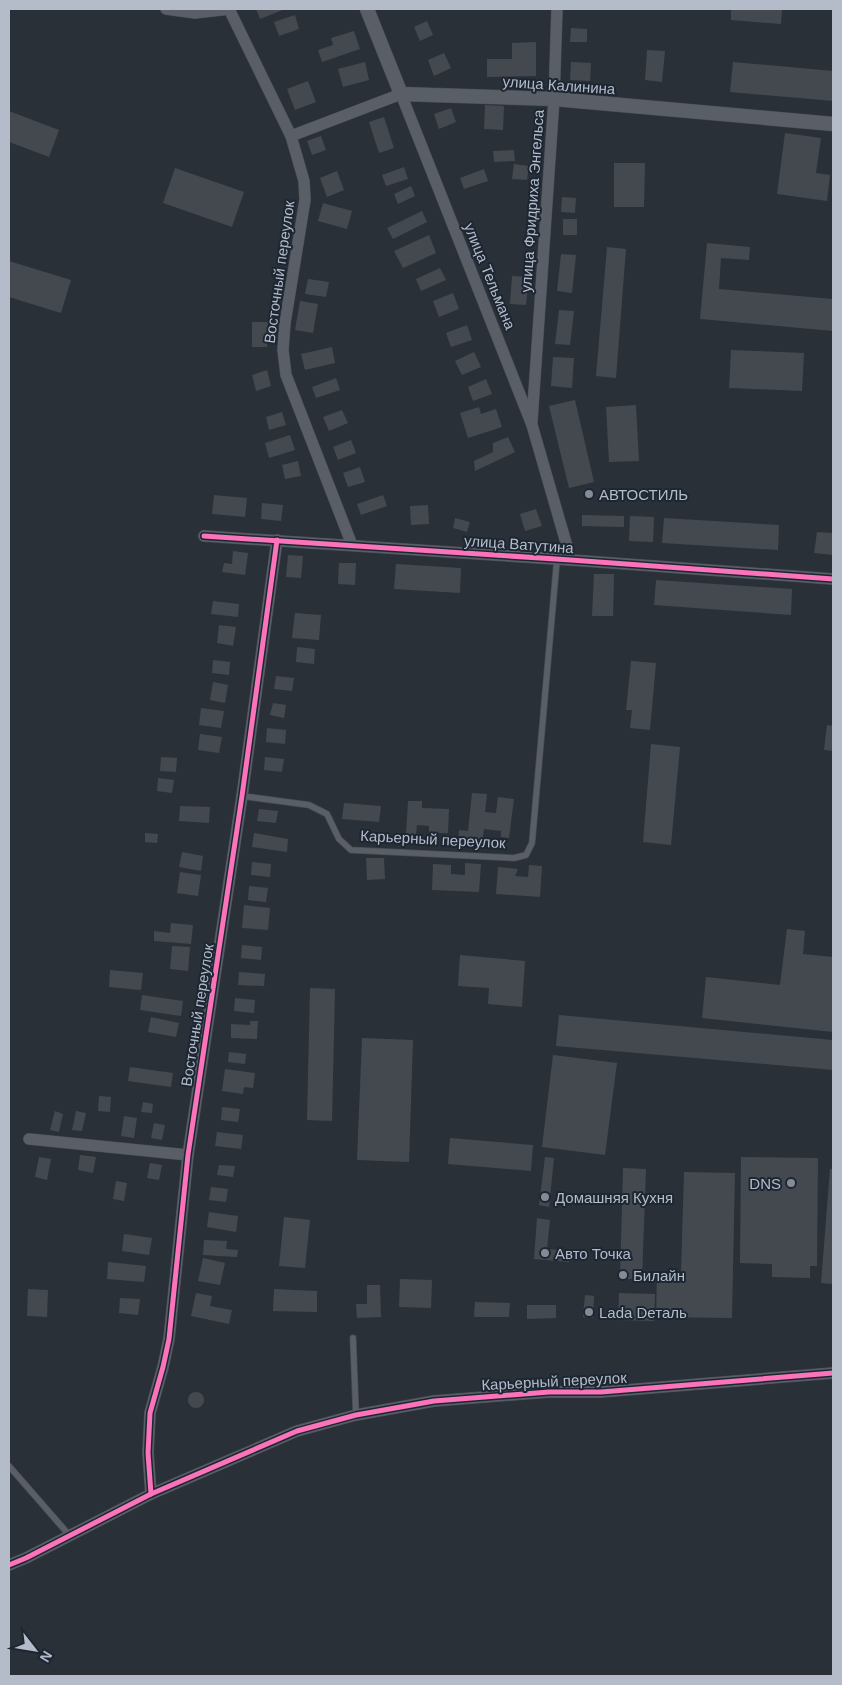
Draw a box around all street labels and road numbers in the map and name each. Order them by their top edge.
street label: улица Калинина [502,73,617,97]
street label: улица Фридриха Энгельса [517,108,547,293]
street label: Восточный переулок [261,199,297,344]
street label: улица Тельмана [461,220,519,332]
street label: улица Ватутина [464,532,575,556]
street label: Карьерный переулок [360,827,507,851]
street label: Восточный переулок [177,942,217,1087]
street label: Карьерный переулок [481,1369,628,1393]

